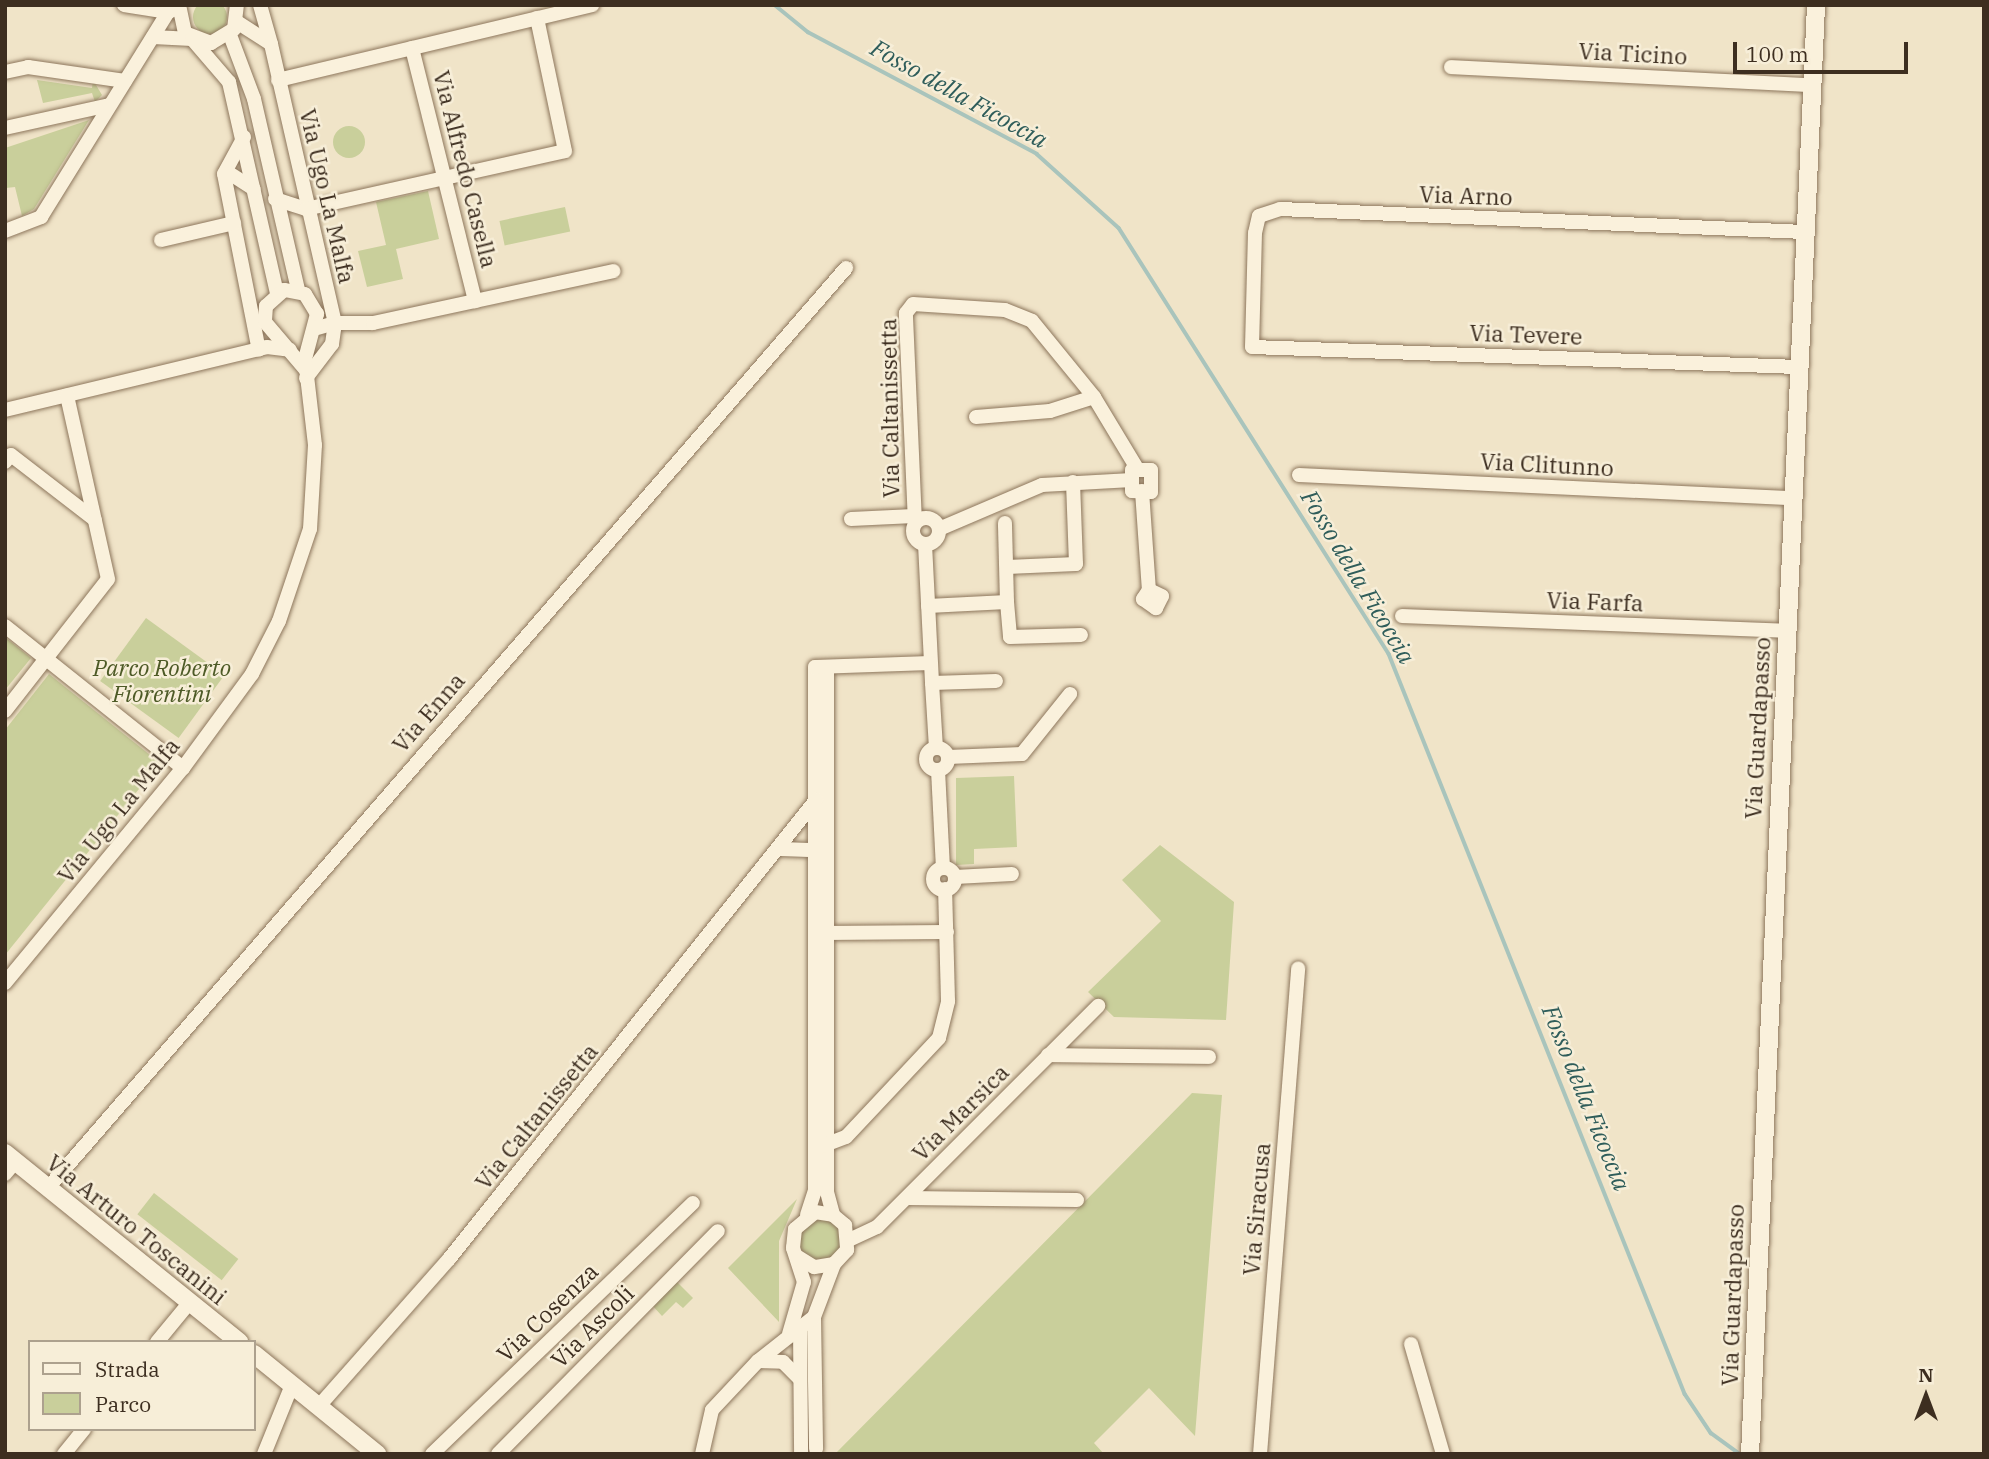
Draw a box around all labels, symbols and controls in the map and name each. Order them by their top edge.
scale bar [1737,28,1912,72]
water label: Fosso della Ficoccia [866,34,1052,154]
street label: Via Ticino [1578,36,1688,70]
text: 100 m [1746,40,1809,68]
street label: Via Alfredo Casella [428,67,504,271]
street label: Via Ugo La Malfa [294,106,362,286]
street label: Via Arno [1419,180,1513,210]
street label: Via Caltanissetta [874,318,904,498]
street label: Via Tevere [1469,318,1583,350]
street label: Via Clitunno [1479,447,1615,481]
water label: Fosso della Ficoccia [1295,485,1421,669]
street label: Via Farfa [1546,586,1644,616]
street label: Via Guardapasso [1738,636,1776,820]
park label: Parco Roberto Fiorentini [93,653,231,707]
street label: Via Enna [386,666,470,758]
street label: Via Ugo La Malfa [51,732,185,888]
water label: Fosso della Ficoccia [1536,1001,1636,1195]
street label: Via Caltanissetta [469,1037,603,1195]
street label: Via Marsica [906,1058,1014,1166]
street label: Via Siracusa [1236,1141,1276,1277]
street label: Via Arturo Toscanini [42,1148,232,1310]
street label: Via Guardapasso [1715,1203,1749,1387]
street label: Via Cosenza [491,1257,603,1367]
street label: Via Ascoli [545,1279,639,1373]
legend [28,1340,256,1431]
text: Strada [95,1355,160,1383]
north arrow [1891,1361,1961,1431]
text: N [1918,1363,1934,1387]
text: Parco [95,1390,151,1418]

